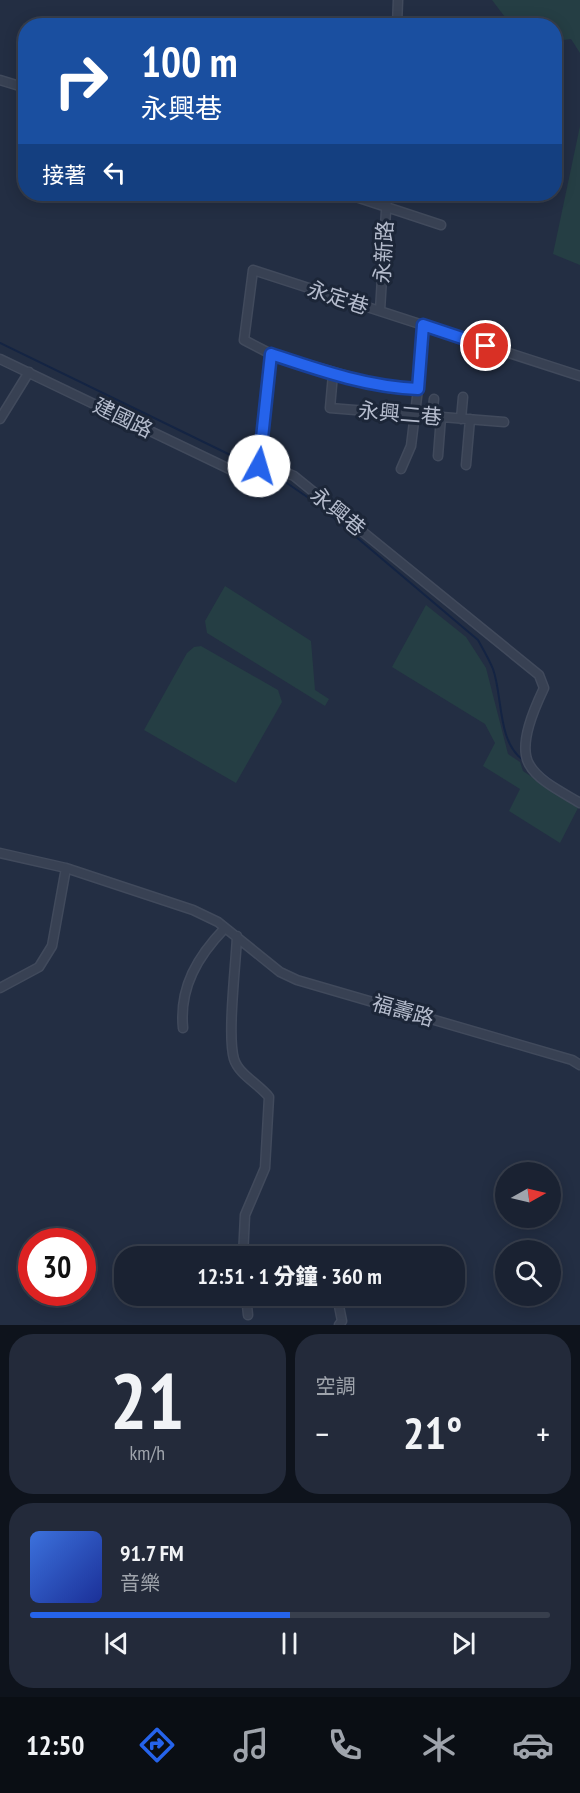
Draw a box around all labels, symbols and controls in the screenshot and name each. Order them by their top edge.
text: 100 m [141,34,238,89]
icon: right [42,42,120,120]
text: 永興巷 [141,91,222,125]
icon: left [98,156,131,189]
text: 接著 [42,161,86,189]
street label: 永新路 [368,220,399,284]
street label: 永定巷 [304,275,372,320]
pin [460,320,511,371]
icon: arrive [469,329,502,362]
street label: 建國路 [89,392,157,443]
street label: 永興二巷 [357,396,443,431]
position arrow [227,434,291,498]
street label: 永興巷 [305,481,371,542]
street label: 福壽路 [369,989,437,1032]
north arrow [495,1162,561,1228]
map controls [495,1162,561,1306]
speed limit sign: 30 [18,1228,96,1306]
button: search [495,1240,561,1306]
text: 12:51 · 1 分鐘 · 360 m [197,1262,382,1290]
text: 21 [110,1350,185,1451]
text: 空調 [316,1373,356,1399]
text: 21° [403,1403,462,1461]
text: − [316,1412,329,1455]
text: + [536,1412,550,1455]
text: km/h [130,1440,165,1466]
text: 91.7 FM [120,1539,184,1567]
text: 音樂 [120,1570,160,1596]
icon: previous [100,1627,133,1660]
icon: pause [273,1627,306,1660]
icon: next [447,1627,480,1660]
icon: directions [136,1724,178,1766]
icon: music [230,1724,272,1766]
icon: phone [324,1724,366,1766]
icon: climate [418,1724,460,1766]
icon: car [512,1724,554,1766]
text: 12:50 [26,1728,84,1762]

